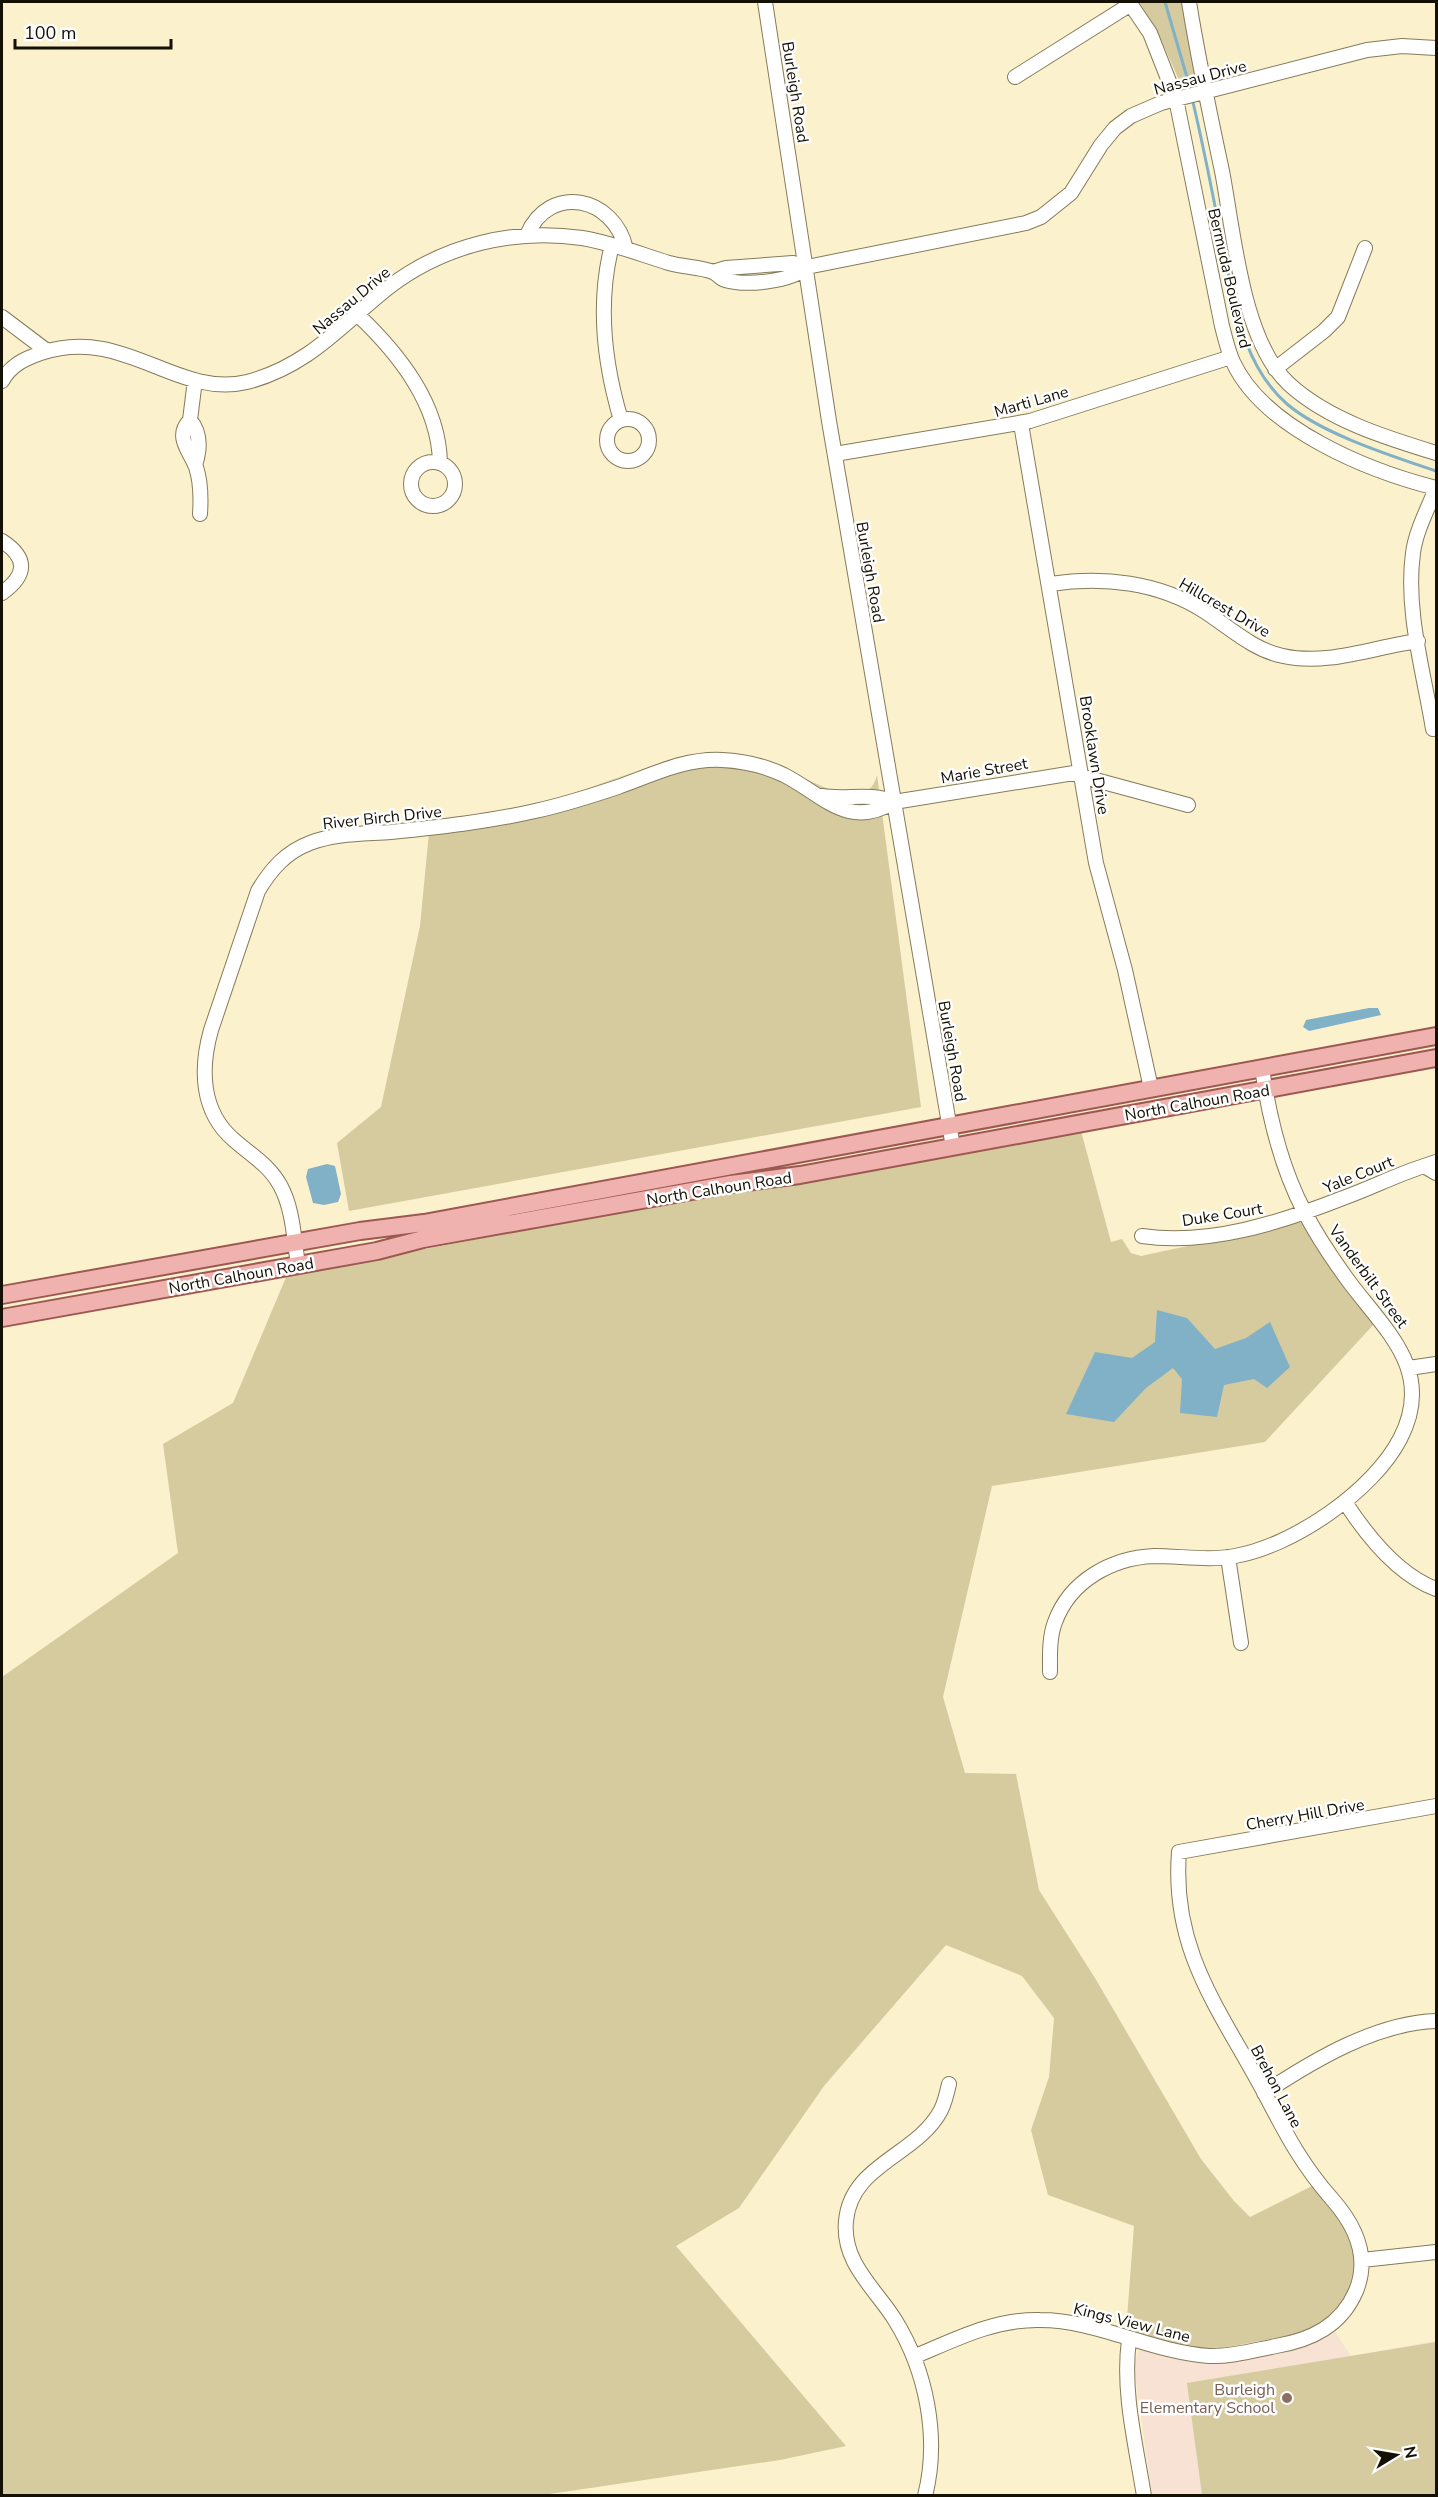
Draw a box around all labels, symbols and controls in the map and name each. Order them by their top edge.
scale bar [15,12,171,50]
text: 100 m [24,21,76,45]
street label: Burleigh Road [776,40,814,144]
street label: Nassau Drive [1151,55,1249,101]
street label: Bermuda Boulevard [1202,206,1256,350]
street label: Nassau Drive [308,262,395,340]
street label: Marti Lane [991,381,1071,423]
street label: Burleigh Road [850,520,890,624]
street label: Hillcrest Drive [1175,573,1274,643]
street label: Brooklawn Drive [1074,694,1114,816]
street label: Marie Street [939,752,1030,789]
street label: River Birch Drive [321,801,443,835]
street label: Burleigh Road [932,999,972,1103]
street label: North Calhoun Road [1123,1079,1271,1127]
street label: Yale Court [1319,1151,1397,1199]
street label: North Calhoun Road [645,1167,793,1211]
street label: Duke Court [1180,1198,1264,1232]
street label: Vanderbilt Street [1323,1220,1413,1333]
street label: North Calhoun Road [167,1252,315,1300]
street label: Cherry Hill Drive [1244,1794,1366,1836]
street label: Brehon Lane [1245,2041,1307,2132]
street label: Kings View Lane [1071,2298,1192,2348]
place label: Burleigh Elementary School [1140,2379,1275,2419]
marker: Burleigh Elementary School [1280,2391,1294,2405]
north arrow [1366,2425,1426,2485]
text: N [1398,2444,1422,2460]

